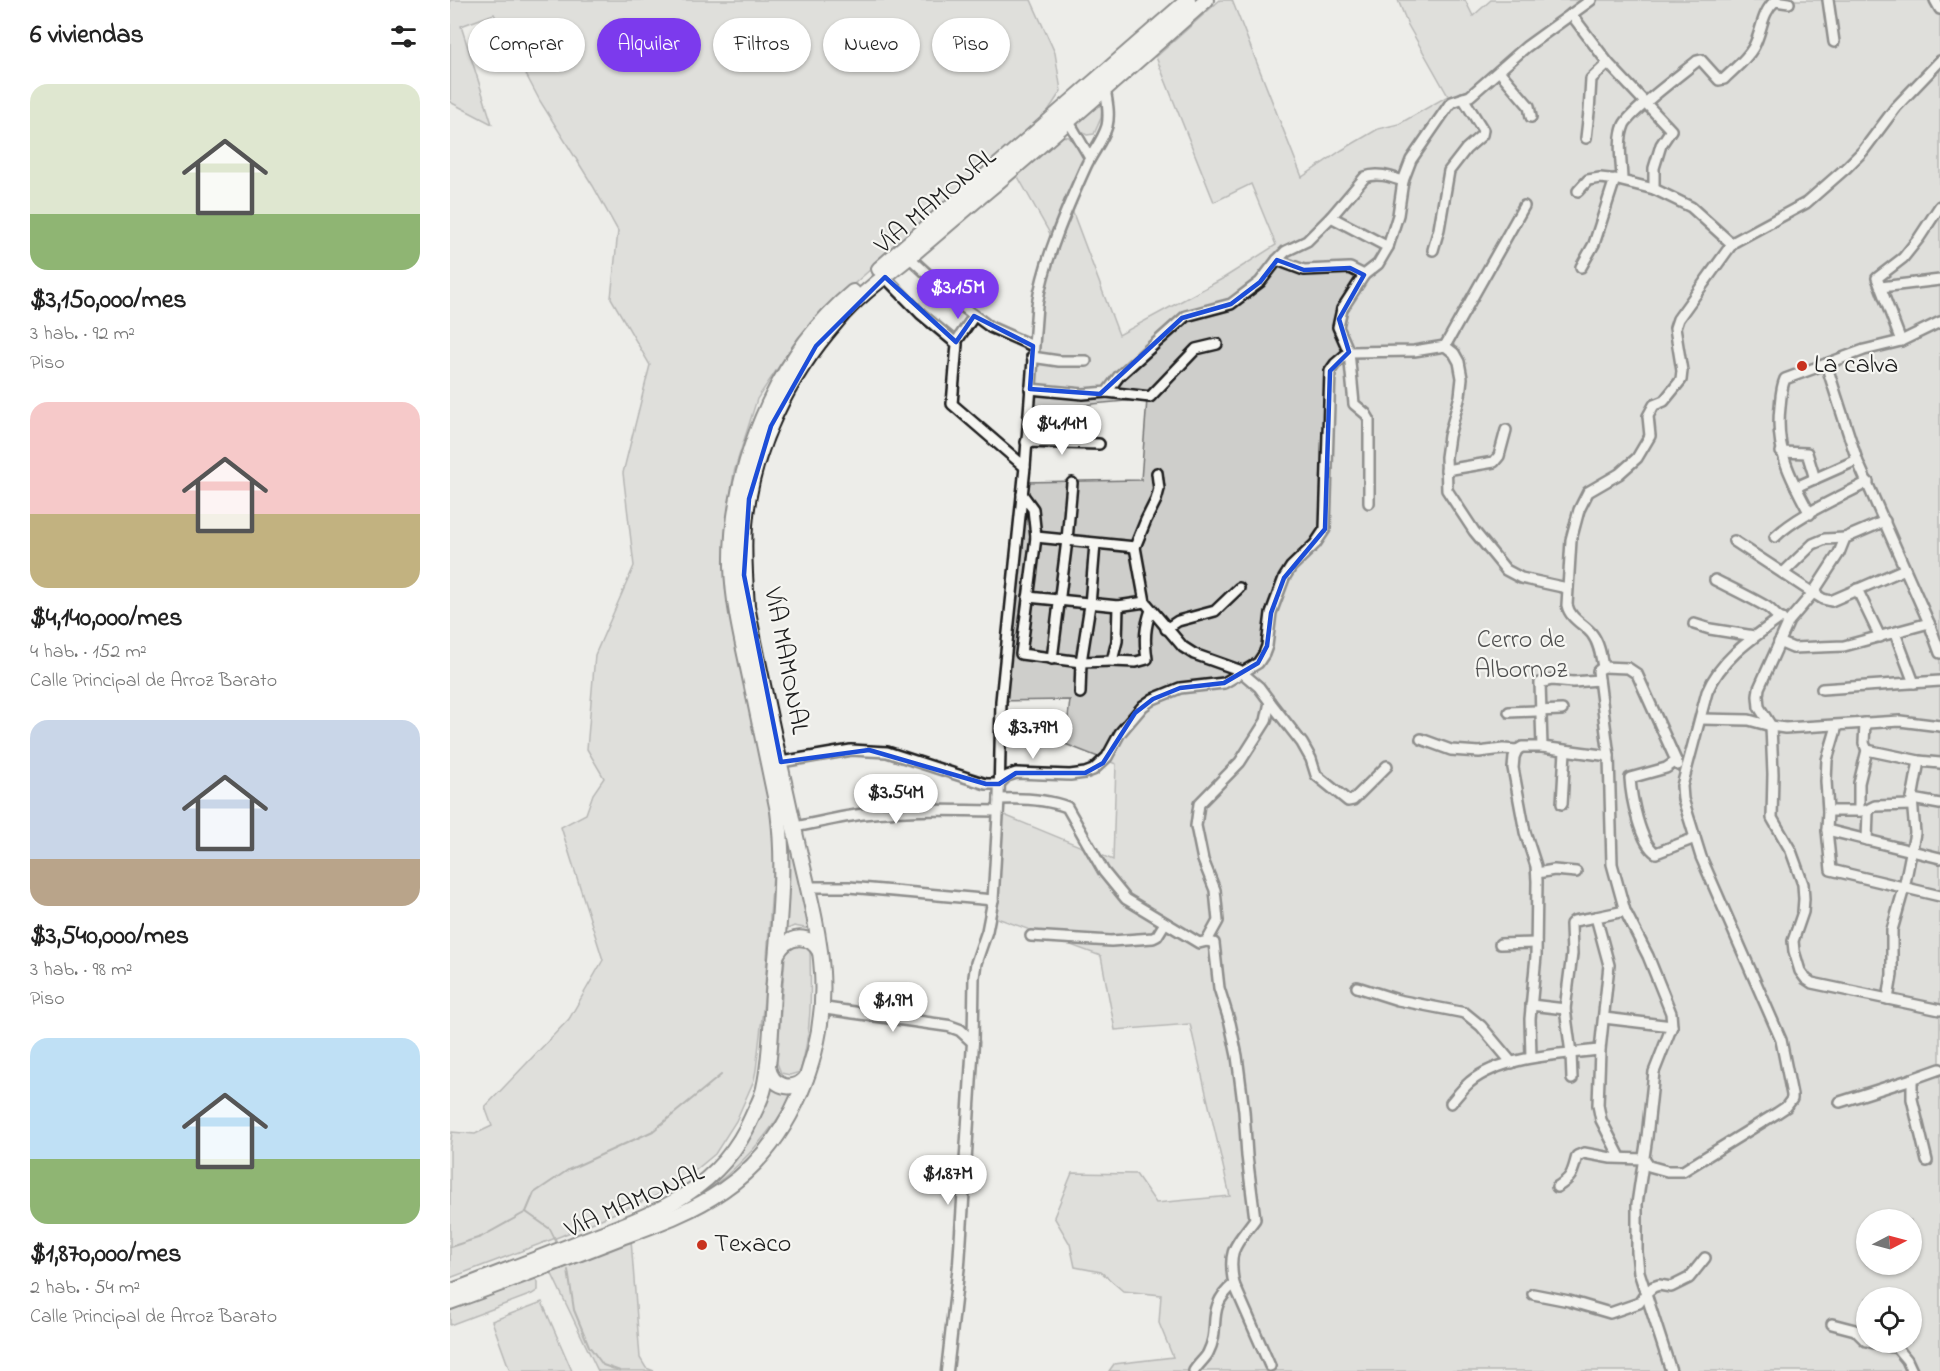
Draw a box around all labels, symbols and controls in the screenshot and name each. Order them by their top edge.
text: 6 viviendas [30,17,144,55]
chip: Comprar [468,18,585,72]
chip: Alquilar [597,18,701,72]
chip: Filtros [713,18,811,72]
chip: Nuevo [823,18,920,72]
chip: Piso [932,18,1010,72]
icon: filters [387,20,420,53]
icon: home [171,123,279,231]
street label: VÍA MAMONAL [866,139,1005,265]
pin: $3.15M [909,269,1007,320]
text: $3.15M [931,274,985,303]
text: $3,150,000/mes [30,282,187,320]
text: 3 hab. · 92 m² [30,320,135,349]
place label: La calva [1814,347,1898,385]
text: Piso [30,349,65,378]
marker: La calva [1795,359,1809,373]
pin: $4.14M [1013,405,1111,456]
text: $4.14M [1036,410,1088,439]
icon: home [171,441,279,549]
street label: VÍA MAMONAL [752,583,818,738]
text: $4,140,000/mes [30,600,182,638]
park label: Cerro de Albornoz [1475,622,1568,690]
text: 4 hab. · 152 m² [30,638,147,667]
text: Calle Principal de Arroz Barato [30,667,277,696]
pin: $3.79M [984,709,1082,760]
text: $3.79M [1008,714,1058,743]
icon: home [171,759,279,867]
pin: $3.54M [847,774,945,825]
text: $3.54M [868,779,924,808]
text: $3,540,000/mes [30,918,189,956]
text: 3 hab. · 98 m² [30,956,132,985]
pin: $1.9M [851,982,935,1033]
text: Piso [30,985,65,1014]
text: $1.9M [873,987,913,1016]
icon: home [171,1077,279,1185]
street label: VÍA MAMONAL [558,1154,711,1250]
pin: $1.87M [899,1155,997,1206]
text: $1.87M [923,1160,973,1189]
north arrow [1856,1209,1922,1275]
map controls [1856,1209,1922,1353]
place label: Texaco [714,1226,791,1264]
text: $1,870,000/mes [30,1236,181,1274]
marker: Texaco [695,1238,709,1252]
text: 2 hab. · 54 m² [30,1274,140,1303]
button: locate [1856,1287,1922,1353]
text: Calle Principal de Arroz Barato [30,1303,277,1332]

